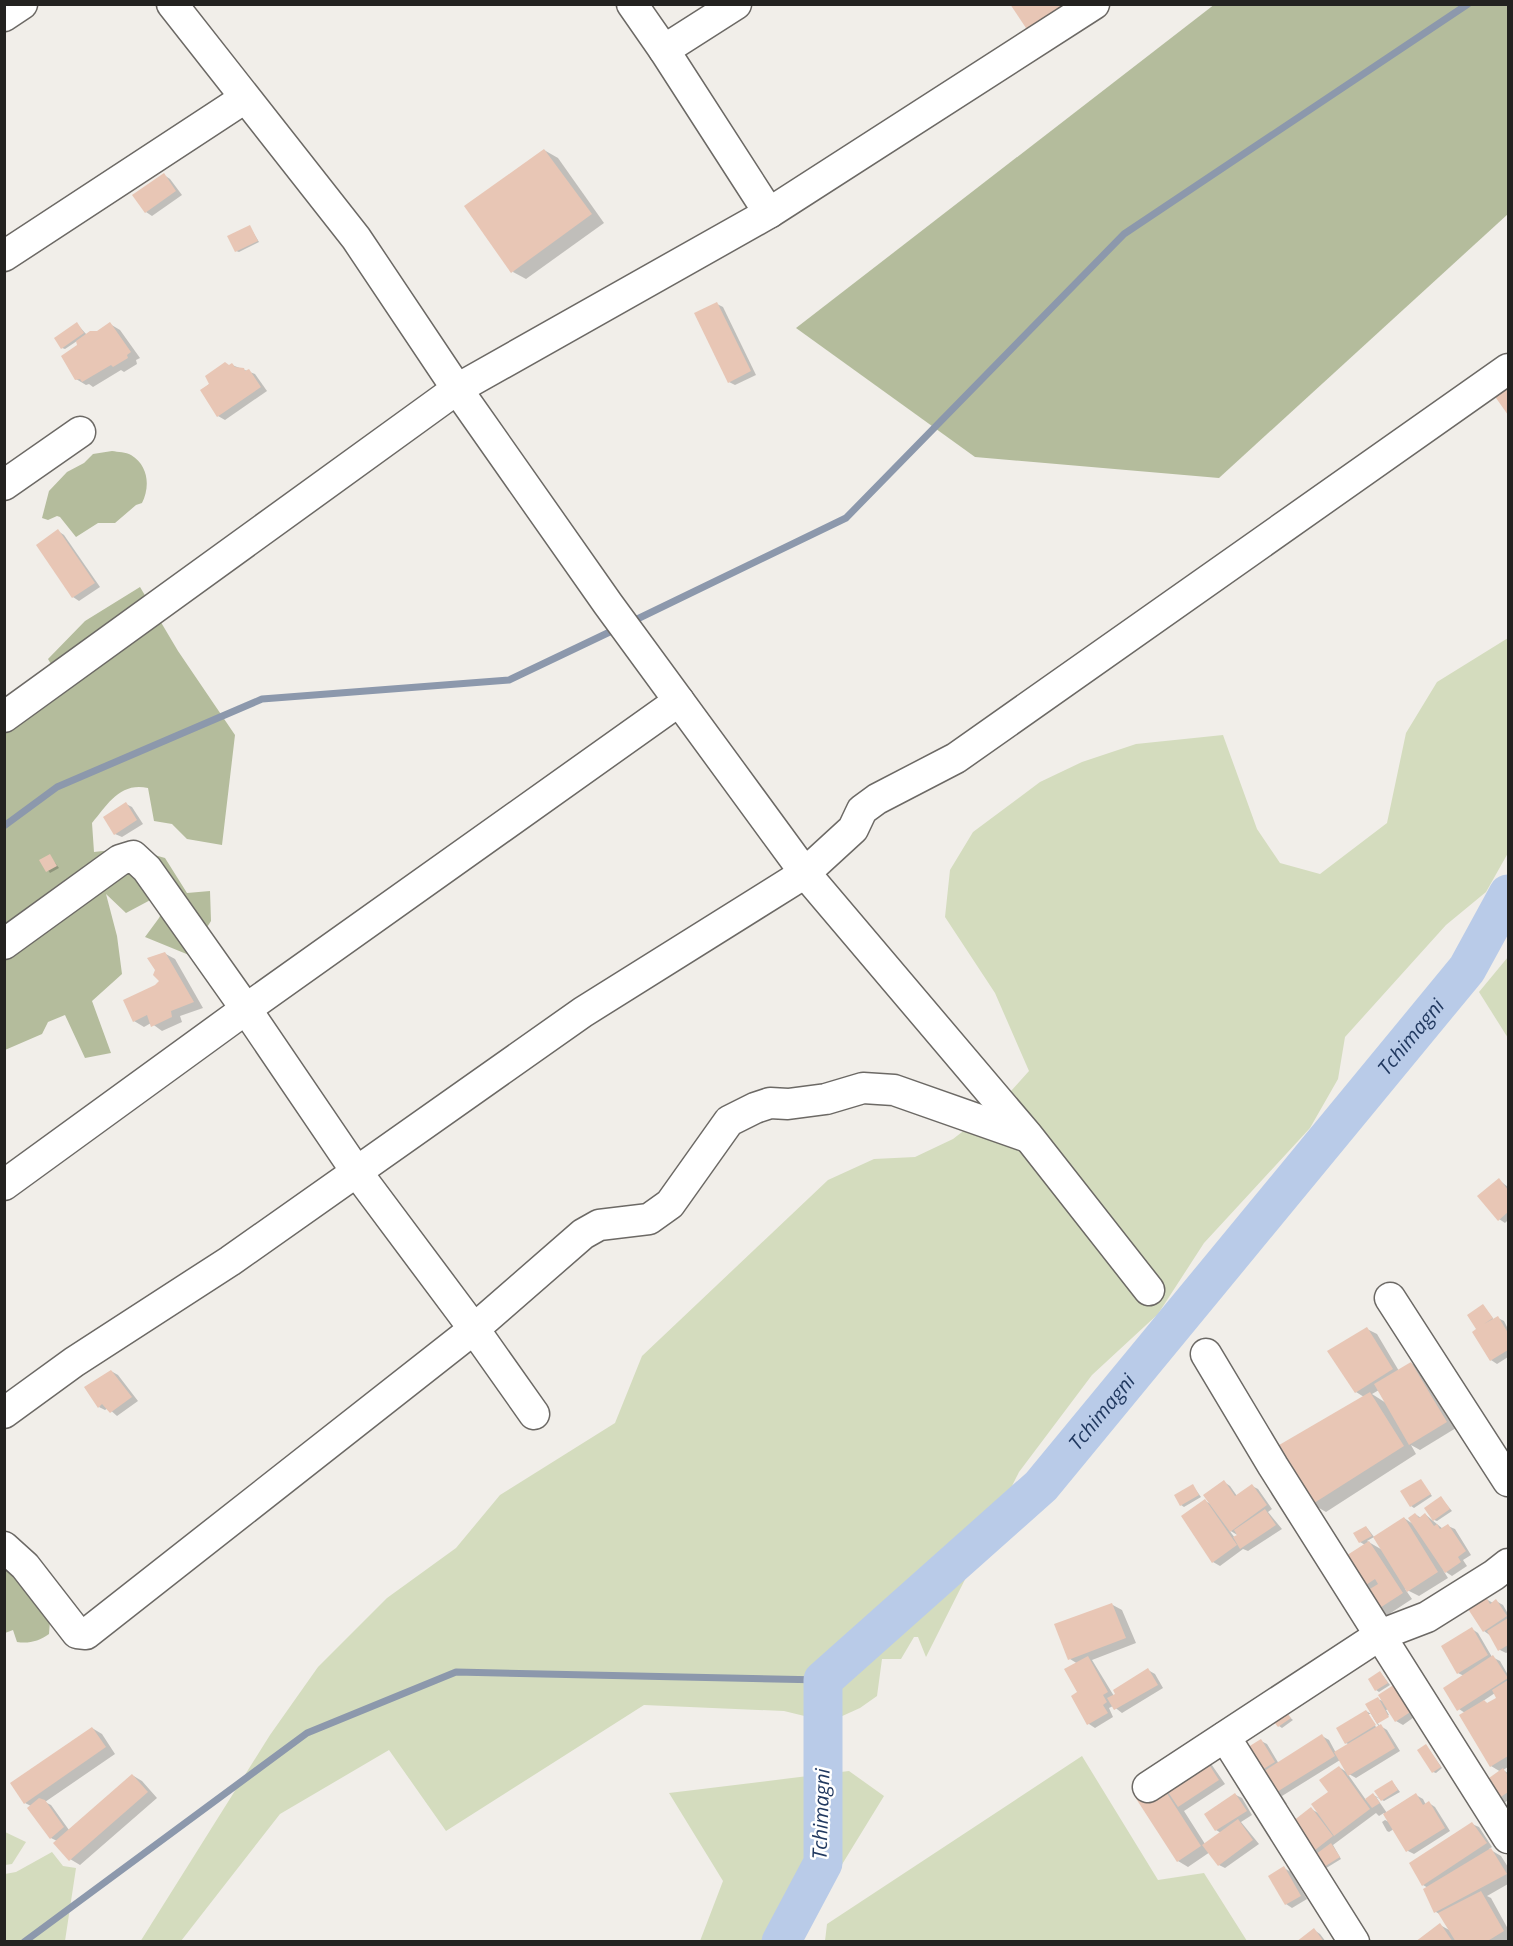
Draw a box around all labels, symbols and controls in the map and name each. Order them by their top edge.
water label: Tchimagni [1371,992,1451,1081]
water label: Tchimagni [1062,1367,1142,1456]
water label: Tchimagni [805,1767,836,1860]

